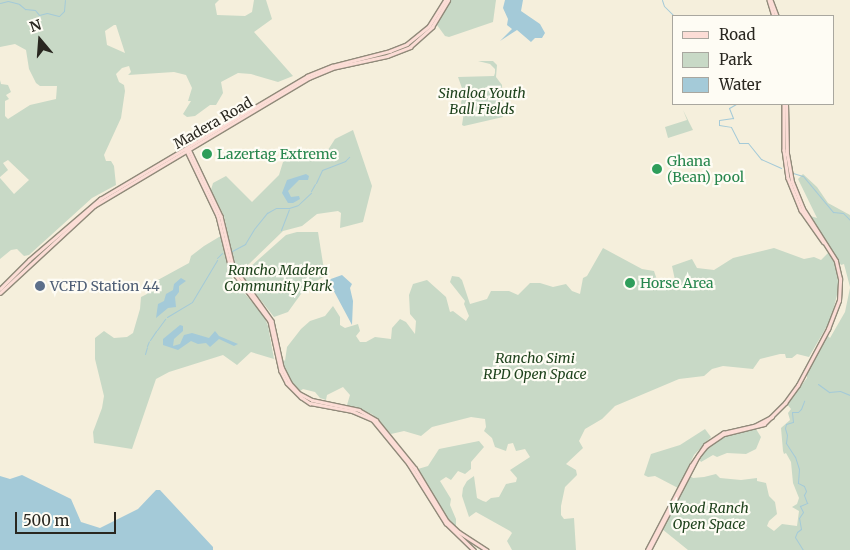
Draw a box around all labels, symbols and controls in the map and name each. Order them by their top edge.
north arrow [15,15,65,65]
text: N [27,15,43,36]
legend [672,15,835,105]
text: Road [719,25,755,44]
text: Park [719,50,752,69]
text: Water [719,75,761,94]
park label: Sinaloa Youth Ball Fields [438,85,526,118]
street label: Madera Road [171,94,255,152]
place label: Lazertag Extreme [217,146,337,162]
marker: Lazertag Extreme [201,148,213,160]
place label: Ghana (Bean) pool [667,153,744,186]
marker: Ghana (Bean) pool [651,163,663,175]
park label: Rancho Madera Community Park [224,262,332,294]
place label: Horse Area [640,275,713,291]
marker: Horse Area [624,277,636,289]
place label: VCFD Station 44 [50,278,160,294]
marker: VCFD Station 44 [34,280,46,292]
park label: Rancho Simi RPD Open Space [483,350,587,382]
park label: Wood Ranch Open Space [669,500,749,532]
scale bar [18,502,119,534]
text: 500 m [23,511,69,530]

